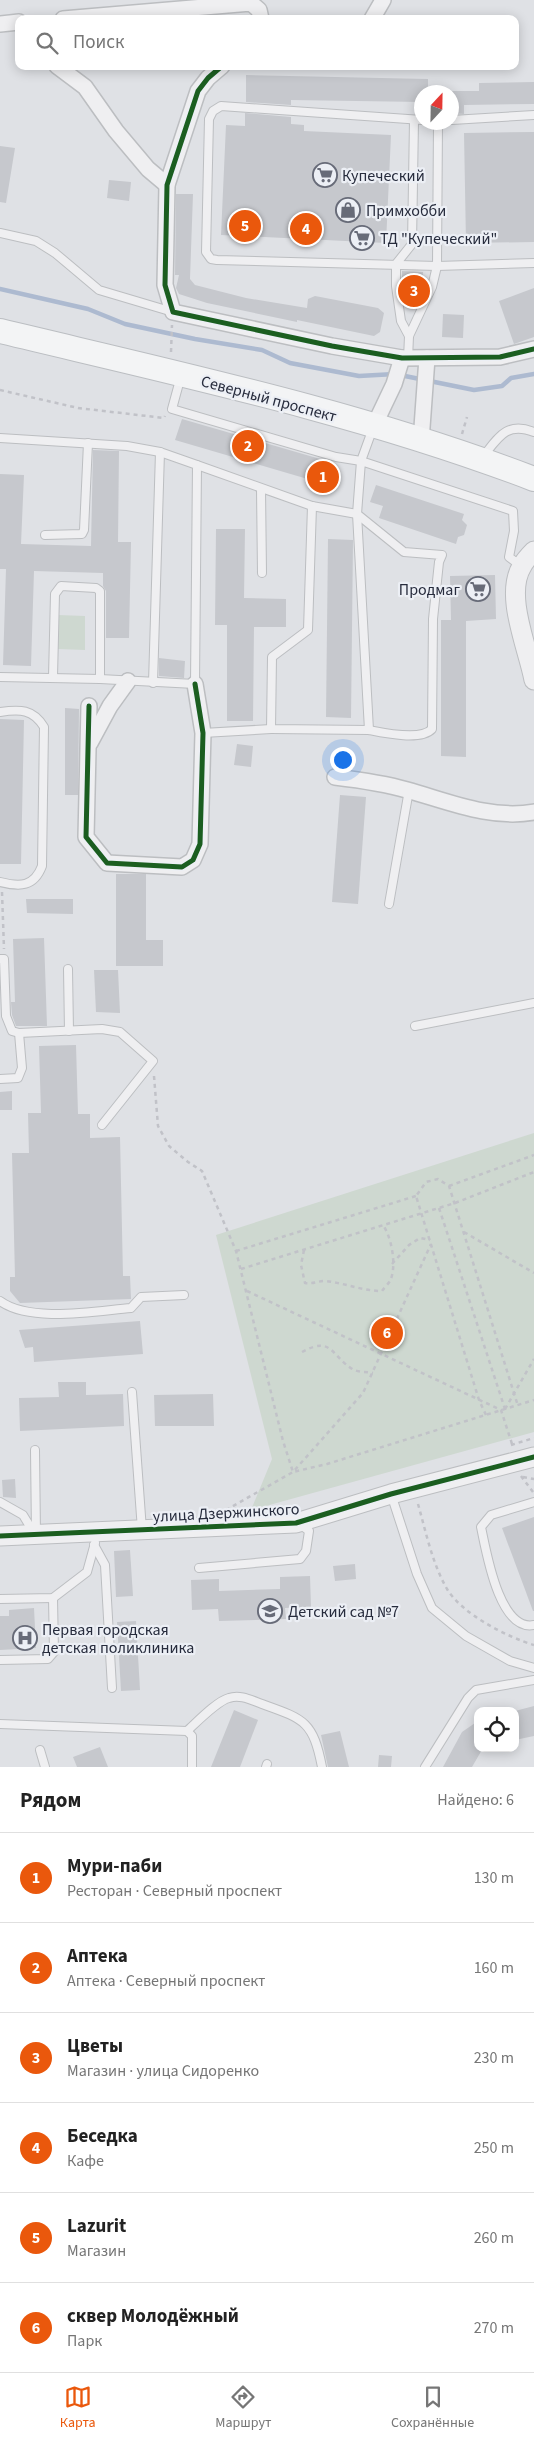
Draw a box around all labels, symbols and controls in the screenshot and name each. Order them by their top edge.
search box [15,15,519,70]
icon: search [33,29,61,57]
text: Поиск [73,29,124,56]
north arrow [414,85,459,130]
supermarket icon: Купеческий [312,162,338,188]
place label: Купеческий [342,165,425,187]
shop icon: Примхобби [335,197,361,223]
place label: Примхобби [366,200,446,222]
pin: 5 [229,207,261,245]
pin: 4 [290,210,322,248]
supermarket icon: ТД "Купеческий" [349,225,375,251]
place label: ТД "Купеческий" [380,228,497,250]
pin: 3 [398,272,430,310]
street label: Северный проспект [199,370,339,428]
pin: 2 [232,427,264,465]
pin: 1 [307,458,339,496]
supermarket icon: Продмаг [465,576,491,602]
place label: Продмаг [399,579,460,601]
your location [330,747,356,773]
pin: 6 [371,1314,403,1352]
street label: улица Дзержинского [152,1498,300,1528]
school or university icon: Детский сад №7 [257,1598,283,1624]
place label: Детский сад №7 [288,1601,399,1623]
place label: Первая городская детская поликлиника [42,1619,194,1659]
hospital icon: Первая городская детская поликлиника [12,1625,38,1651]
map controls [474,1707,519,1752]
button: locate [474,1707,519,1752]
text: Рядом [20,1785,81,1815]
text: Найдено: 6 [437,1789,514,1811]
text: Мури-паби [67,1853,162,1880]
text: 1 [32,1867,40,1889]
text: 130 m [474,1867,514,1889]
text: Ресторан · Северный проспект [67,1880,282,1902]
text: Аптека [67,1943,128,1970]
text: 2 [32,1957,40,1979]
text: 160 m [474,1957,514,1979]
text: Аптека · Северный проспект [67,1970,265,1992]
text: Цветы [67,2033,123,2060]
text: 3 [32,2047,40,2069]
text: 230 m [474,2047,514,2069]
text: Магазин · улица Сидоренко [67,2060,259,2082]
text: Беседка [67,2123,138,2150]
text: 4 [32,2137,40,2159]
text: 250 m [474,2137,514,2159]
text: Кафе [67,2150,104,2172]
text: Lazurit [67,2213,126,2240]
text: 5 [32,2227,40,2249]
text: 260 m [474,2227,514,2249]
text: Магазин [67,2240,126,2262]
text: сквер Молодёжный [67,2303,239,2330]
text: 6 [32,2317,40,2339]
text: 270 m [474,2317,514,2339]
text: Парк [67,2330,102,2352]
tab: Карта [60,2383,96,2433]
tab: Маршрут [215,2383,271,2433]
tab: Сохранённые [391,2383,474,2433]

